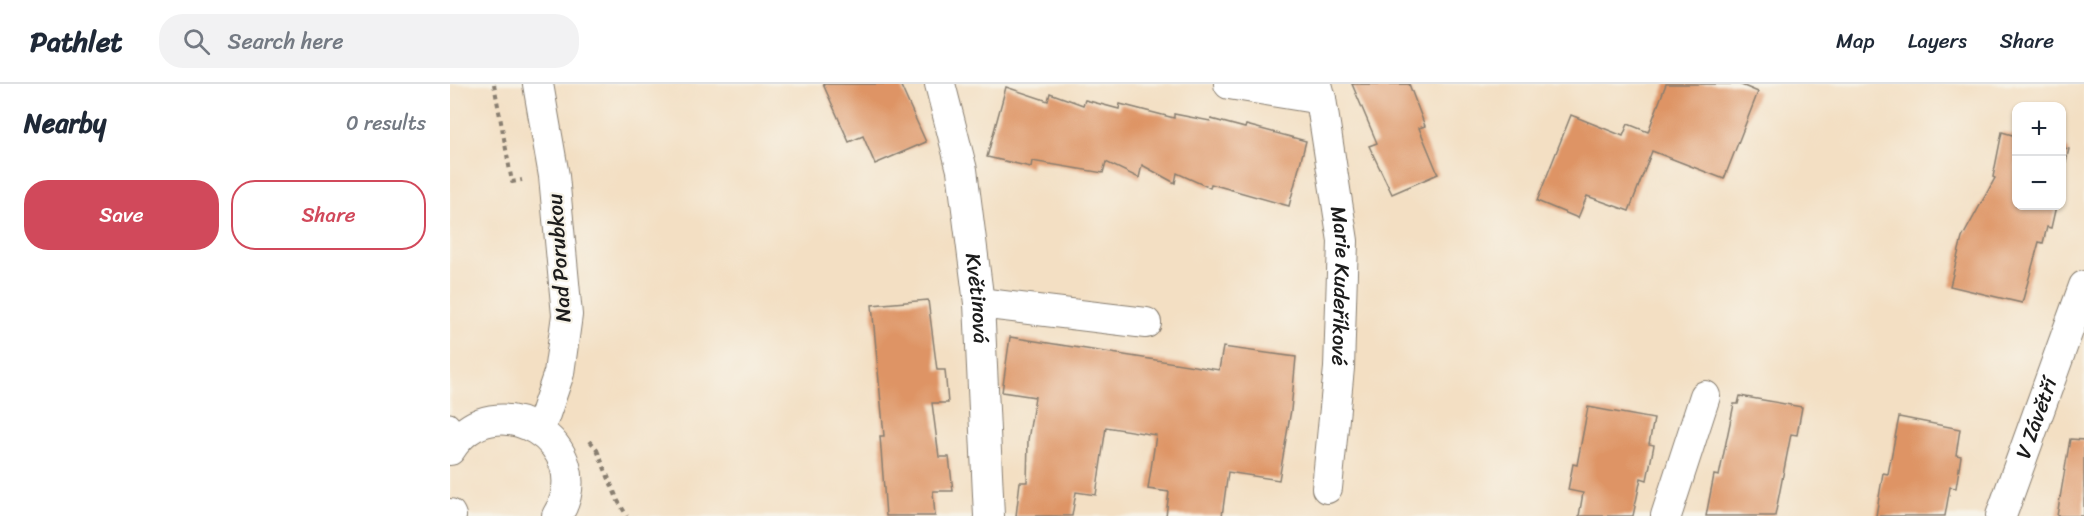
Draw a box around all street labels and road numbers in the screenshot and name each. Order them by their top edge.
street label: Nad Porubkou [536,192,582,324]
street label: Marie Kudeříkové [1319,203,1362,367]
street label: Květinová [954,251,1000,345]
street label: V Závětří [2004,370,2069,464]

